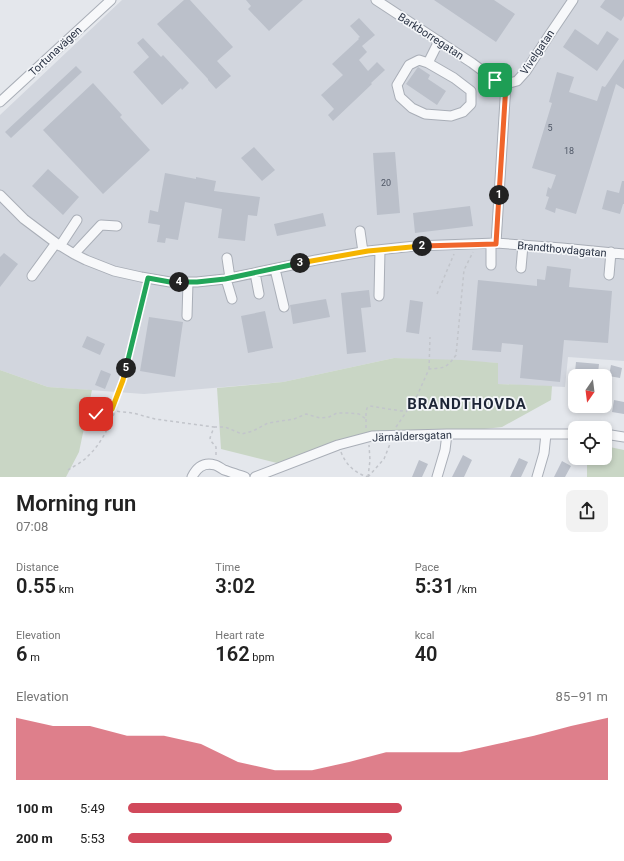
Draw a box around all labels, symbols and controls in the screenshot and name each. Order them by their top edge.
street label: Barkborregatan [395,10,466,62]
street label: Tortunavägen [26,24,84,79]
street label: Vivelgatan [518,27,557,77]
pin [478,63,512,97]
icon: arrive [484,69,506,91]
house number: 5 [547,123,553,133]
house number: 18 [564,146,574,156]
house number: 20 [381,178,391,188]
pin: 1 [489,185,509,205]
text: 1 [496,188,502,201]
pin: 2 [412,236,432,256]
text: 2 [419,239,425,252]
street label: Brandthovdagatan [517,239,607,260]
pin: 3 [290,253,310,273]
text: 3 [297,256,303,269]
pin: 4 [169,272,189,292]
text: 4 [176,275,182,288]
pin: 5 [116,358,136,378]
text: 5 [123,361,129,374]
north arrow [568,369,612,413]
map controls [568,369,612,465]
district label: BRANDTHOVDA [407,395,527,413]
pin [79,397,113,431]
icon: check [85,403,107,425]
button: locate [568,421,612,465]
street label: Järnåldersgatan [372,429,452,444]
button: share [566,490,608,532]
text: Morning run [16,491,136,516]
text: 07:08 [16,519,48,534]
text: Distance [16,561,59,574]
text: Time [215,561,240,574]
text: Pace [415,561,439,574]
text: 0.55 [16,574,56,598]
text: 3:02 [215,574,255,598]
text: 5:31 [415,574,454,598]
text: km [56,583,74,596]
text: /km [454,583,477,596]
text: Elevation [16,629,61,642]
text: Heart rate [215,629,264,642]
text: kcal [415,629,435,642]
text: 6 [16,642,27,666]
text: 162 [215,642,250,666]
text: 40 [415,642,438,666]
text: m [27,651,40,664]
text: bpm [250,651,274,664]
text: Elevation [16,689,69,704]
text: 85–91 m [556,689,608,704]
text: 100 m [16,801,53,816]
text: 5:49 [80,801,105,816]
text: 200 m [16,831,53,846]
text: 5:53 [80,831,105,846]

